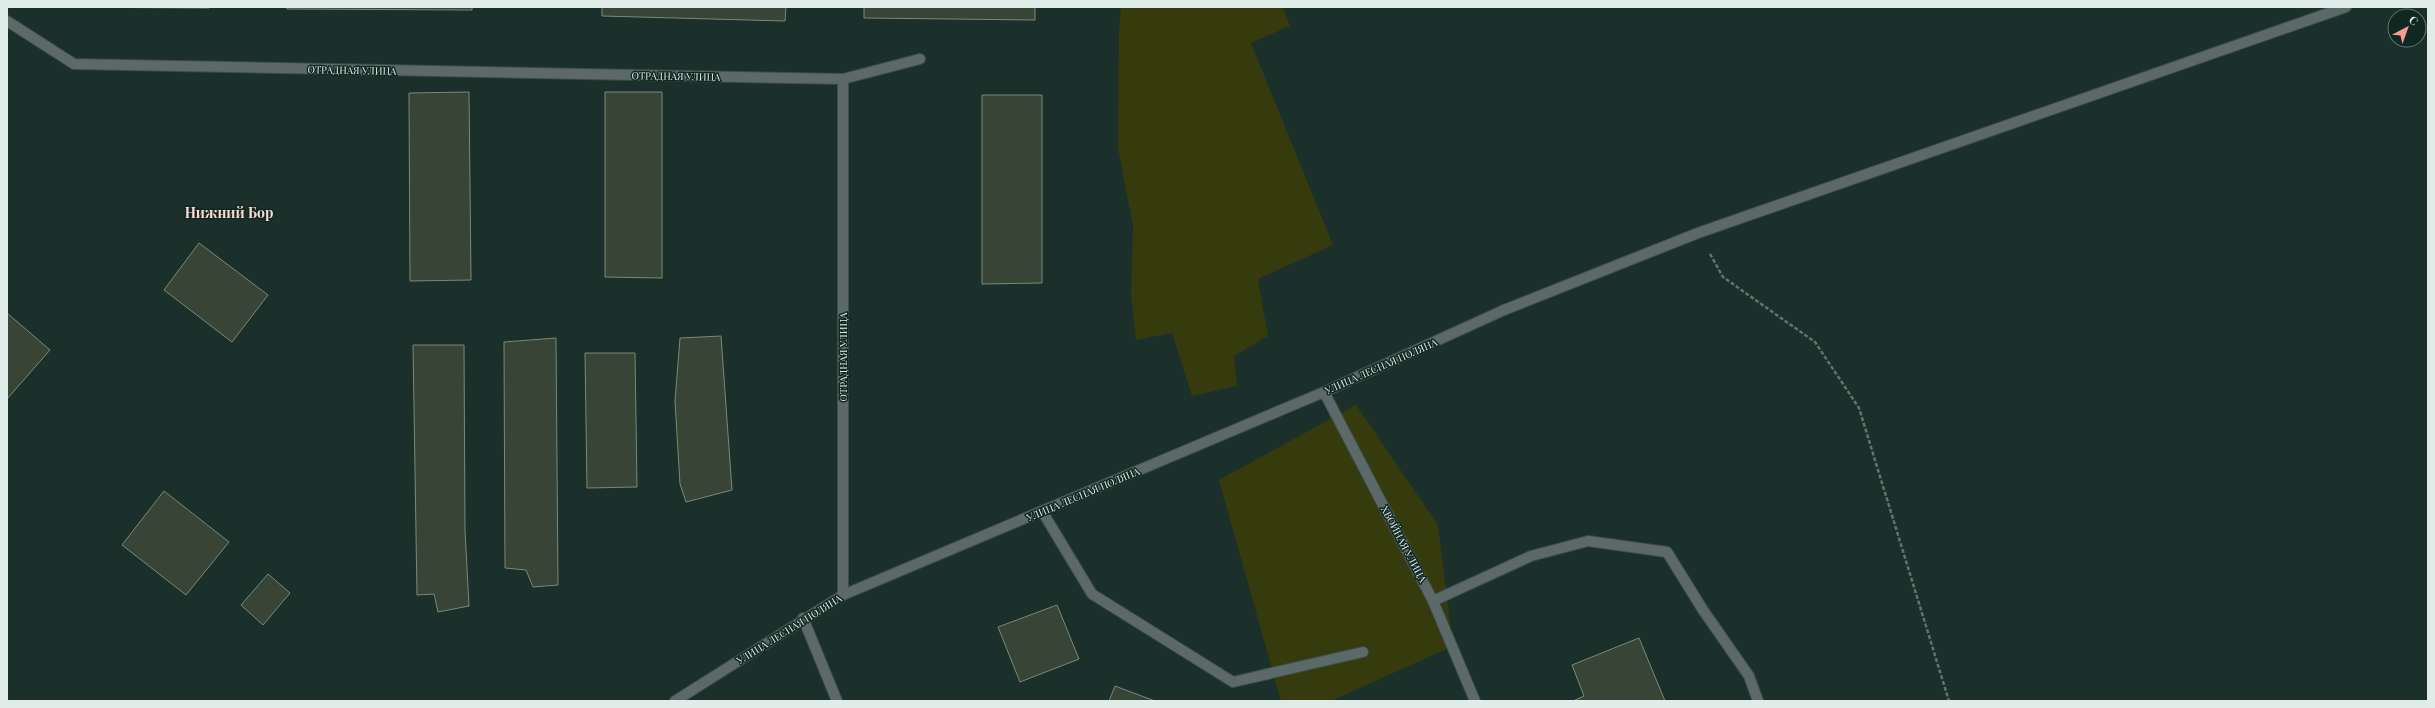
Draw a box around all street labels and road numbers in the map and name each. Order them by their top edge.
street label: ОТРАДНАЯ УЛИЦА [307,62,397,78]
street label: ОТРАДНАЯ УЛИЦА [631,68,721,84]
street label: ОТРАДНАЯ УЛИЦА [836,312,850,401]
street label: УЛИЦА ЛЕСНАЯ ПОЛЯНА [1322,335,1440,398]
street label: УЛИЦА ЛЕСНАЯ ПОЛЯНА [1023,464,1142,525]
street label: ХВОЙНАЯ УЛИЦА [1378,503,1430,585]
street label: УЛИЦА ЛЕСНАЯ ПОЛЯНА [733,590,845,668]

